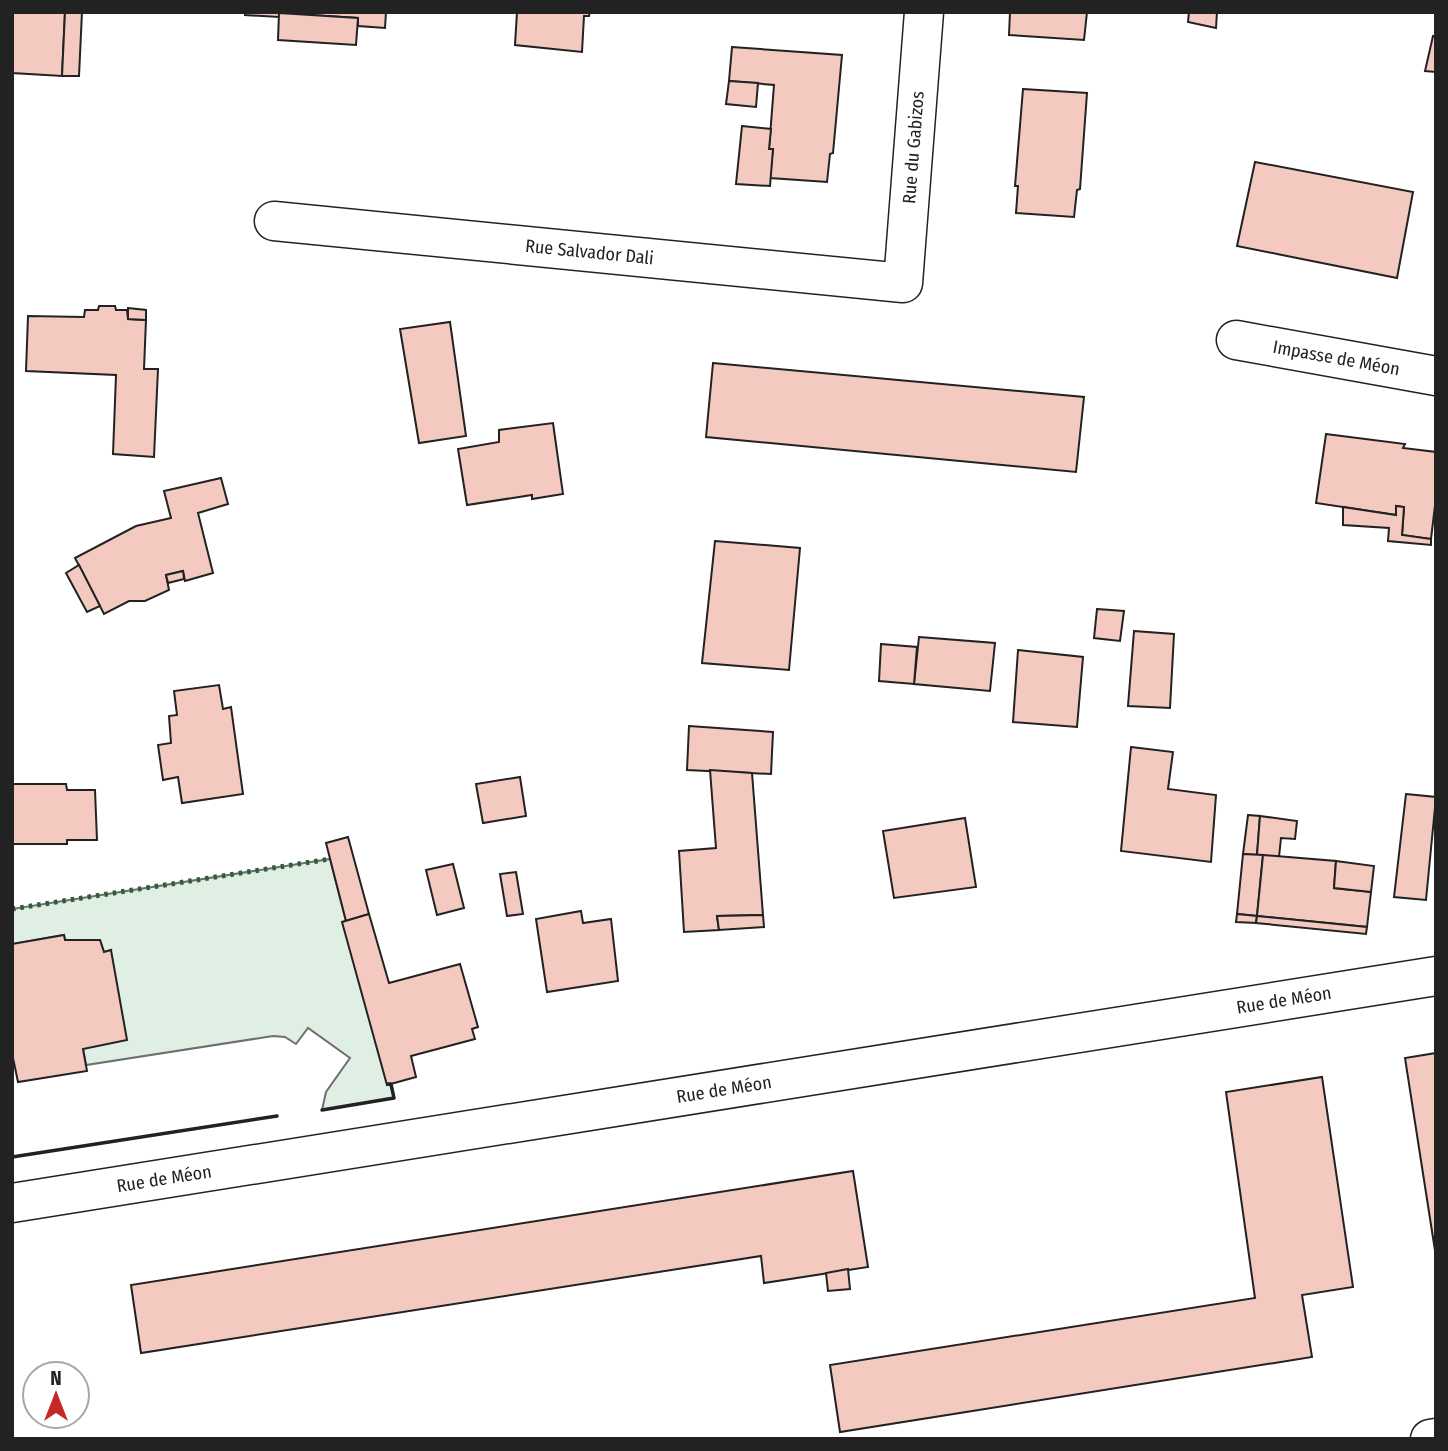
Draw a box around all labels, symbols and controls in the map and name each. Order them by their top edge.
street label: Rue du Gabizos [898,90,929,205]
street label: Rue Salvador Dali [524,235,655,269]
street label: Impasse de Méon [1271,336,1402,380]
street label: Rue de Méon [1235,982,1333,1019]
street label: Rue de Méon [675,1071,773,1108]
street label: Rue de Méon [115,1160,213,1197]
north arrow [21,1360,91,1430]
text: N [50,1367,62,1390]

